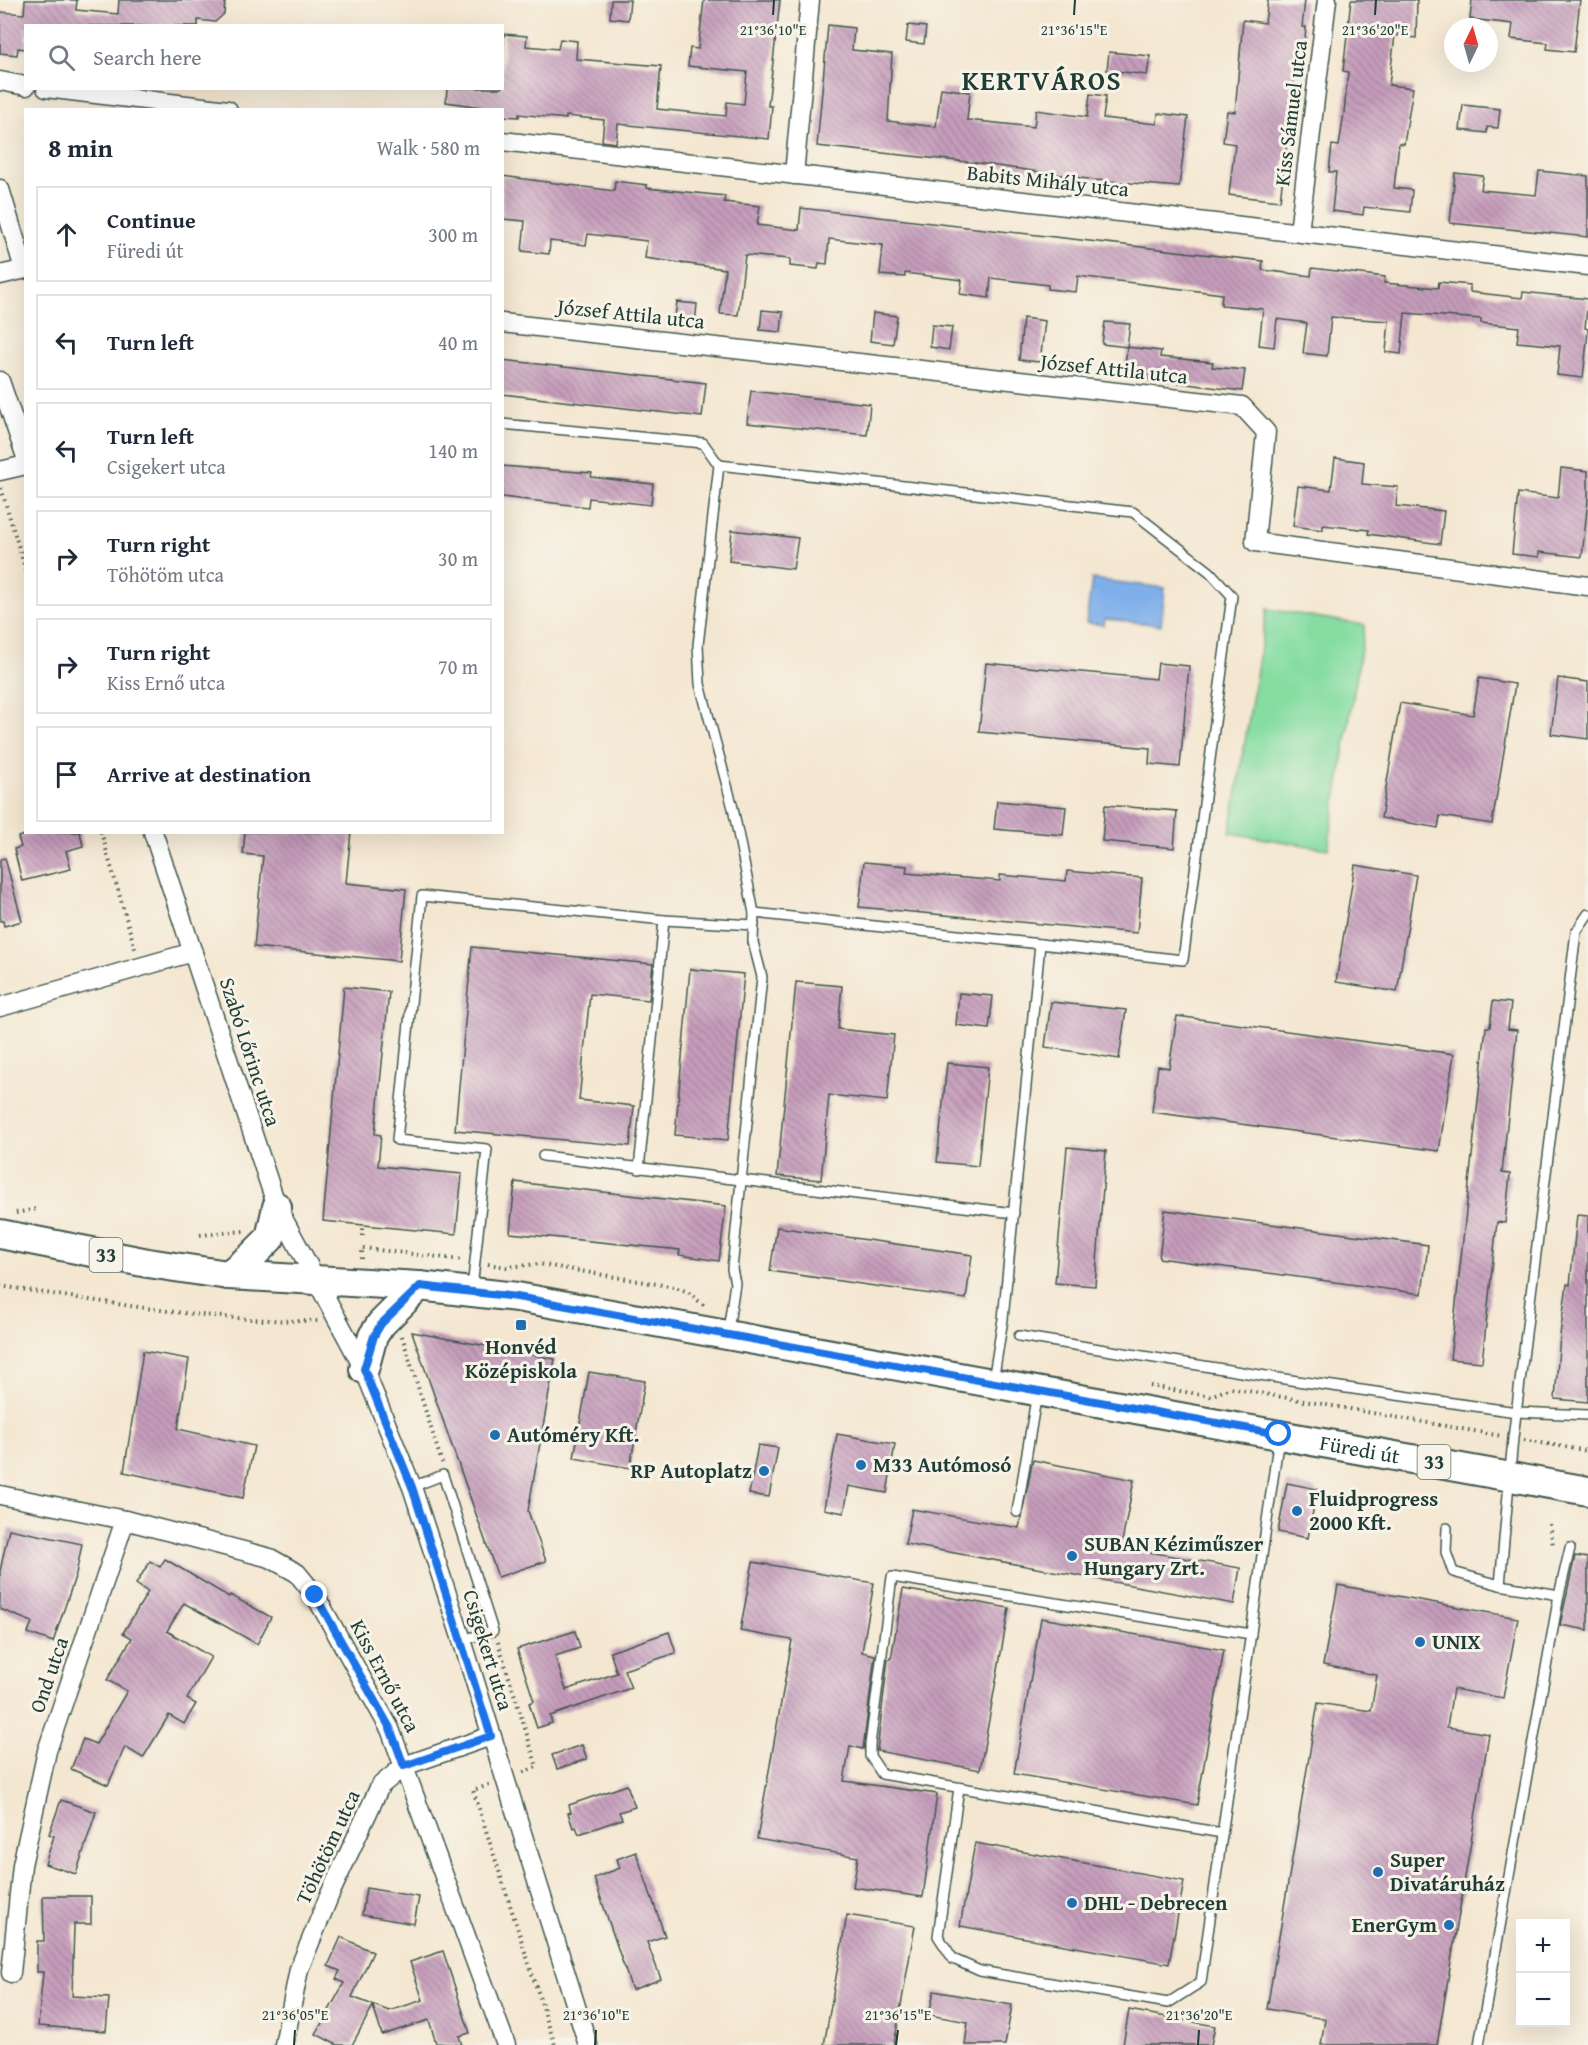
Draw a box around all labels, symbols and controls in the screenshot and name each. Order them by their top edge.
north arrow [1444,18,1498,72]
text: 21°36'10"E [740,19,807,40]
text: 21°36'15"E [1041,19,1108,40]
text: 21°36'20"E [1342,19,1409,40]
search box [24,24,504,90]
street label: Kiss Sámuel utca [1266,38,1315,188]
icon: search [45,41,78,74]
text: Search here [93,41,202,73]
district label: KERTVÁROS [962,60,1122,100]
text: 8 min [48,128,113,167]
text: Walk · 580 m [377,133,480,162]
street label: Babits Mihály utca [965,157,1131,204]
text: Continue [107,204,196,236]
icon: ahead [50,218,83,251]
text: 300 m [428,220,478,249]
text: Füredi út [107,236,183,265]
street label: József Attila utca [553,290,706,337]
icon: left [50,326,83,359]
text: Turn left [107,326,194,358]
text: 40 m [438,328,478,357]
street label: József Attila utca [1036,345,1189,392]
text: Turn left [107,420,194,452]
icon: left [50,434,83,467]
text: 140 m [428,436,478,465]
text: Csigekert utca [107,452,226,481]
text: Turn right [107,528,210,560]
icon: right [50,542,83,575]
text: 30 m [438,544,478,573]
text: Töhötöm utca [107,560,224,589]
text: Turn right [107,636,210,668]
icon: right [50,650,83,683]
text: 70 m [438,652,478,681]
text: Kiss Ernő utca [107,668,225,697]
icon: arrive [50,758,83,791]
text: Arrive at destination [107,758,311,790]
street label: Szabó Lőrinc utca [212,973,289,1130]
road number: 33 [90,1238,122,1272]
marker: Honvéd Középiskola [514,1318,528,1332]
place label: Honvéd Középiskola [465,1331,577,1386]
place label: Autóméry Kft. [507,1419,639,1450]
route start [1265,1420,1291,1446]
street label: Füredi út [1317,1427,1403,1472]
marker: Autóméry Kft. [488,1428,502,1442]
road number: 33 [1418,1445,1450,1479]
place label: M33 Autómosó [873,1449,1011,1480]
place label: RP Autoplatz [630,1455,752,1486]
marker: M33 Autómosó [854,1458,868,1472]
marker: RP Autoplatz [757,1464,771,1478]
place label: Fluidprogress 2000 Kft. [1309,1483,1438,1538]
marker: Fluidprogress 2000 Kft. [1290,1504,1304,1518]
place label: SUBAN Kéziműszer Hungary Zrt. [1084,1528,1264,1583]
marker: SUBAN Kéziműszer Hungary Zrt. [1065,1549,1079,1563]
route end [301,1581,327,1607]
street label: Csigekert utca [455,1586,522,1714]
street label: Kiss Ernő utca [343,1614,428,1738]
place label: UNIX [1432,1626,1481,1657]
street label: Ond utca [21,1633,76,1717]
marker: UNIX [1413,1635,1427,1649]
street label: Töhötöm utca [288,1784,368,1909]
place label: Super Divatáruház [1390,1844,1505,1899]
marker: Super Divatáruház [1371,1865,1385,1879]
place label: DHL - Debrecen [1084,1887,1228,1918]
marker: DHL - Debrecen [1065,1896,1079,1910]
place label: EnerGym [1352,1909,1437,1940]
marker: EnerGym [1442,1918,1456,1932]
map controls [1516,1919,1570,2027]
button: + [1516,1919,1570,1973]
button: − [1516,1973,1570,2027]
text: 21°36'05"E [262,2004,329,2025]
text: 21°36'10"E [563,2004,630,2025]
text: 21°36'15"E [865,2004,932,2025]
text: 21°36'20"E [1166,2004,1233,2025]

